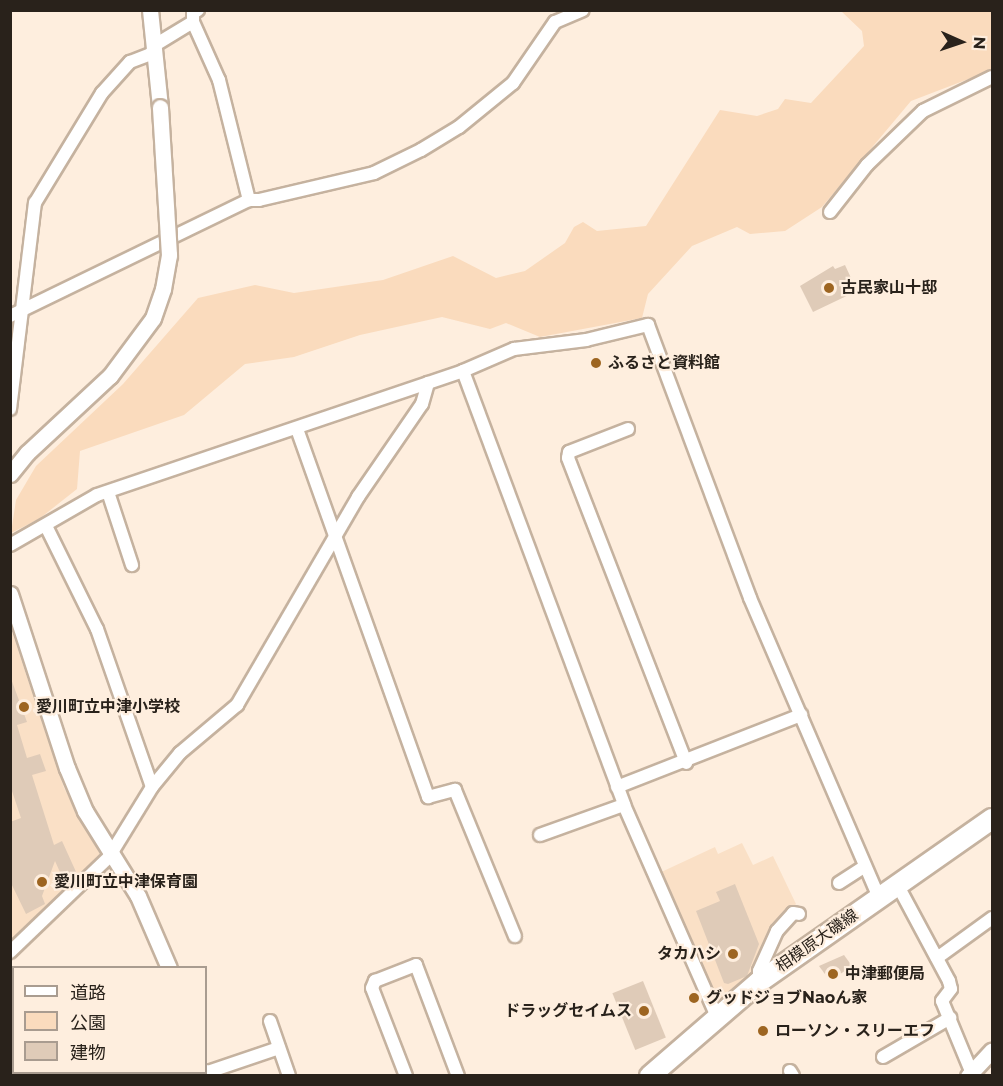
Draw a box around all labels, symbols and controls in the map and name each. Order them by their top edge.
north arrow [931,12,991,72]
text: N [970,36,989,50]
place label: 古民家山十邸 [841,278,937,298]
marker: 古民家山十邸 [822,281,836,295]
place label: ふるさと資料館 [608,353,720,373]
marker: ふるさと資料館 [589,356,603,370]
place label: 愛川町立中津小学校 [36,697,180,717]
marker: 愛川町立中津小学校 [17,700,31,714]
place label: 愛川町立中津保育園 [54,872,198,892]
marker: 愛川町立中津保育園 [35,875,49,889]
street label: 相模原大磯線 [772,906,862,976]
place label: タカハシ [657,944,721,964]
marker: タカハシ [726,947,740,961]
place label: 中津郵便局 [845,964,925,984]
legend [12,966,207,1074]
marker: 中津郵便局 [826,967,840,981]
text: 道路 [70,982,106,1004]
place label: グッドジョブNaoん家 [706,988,867,1008]
marker: グッドジョブNaoん家 [687,991,701,1005]
place label: ドラッグセイムス [504,1001,632,1021]
marker: ドラッグセイムス [637,1004,651,1018]
text: 公園 [70,1012,106,1034]
place label: ローソン・スリーエフ [775,1021,935,1041]
marker: ローソン・スリーエフ [756,1024,770,1038]
text: 建物 [70,1042,106,1064]

